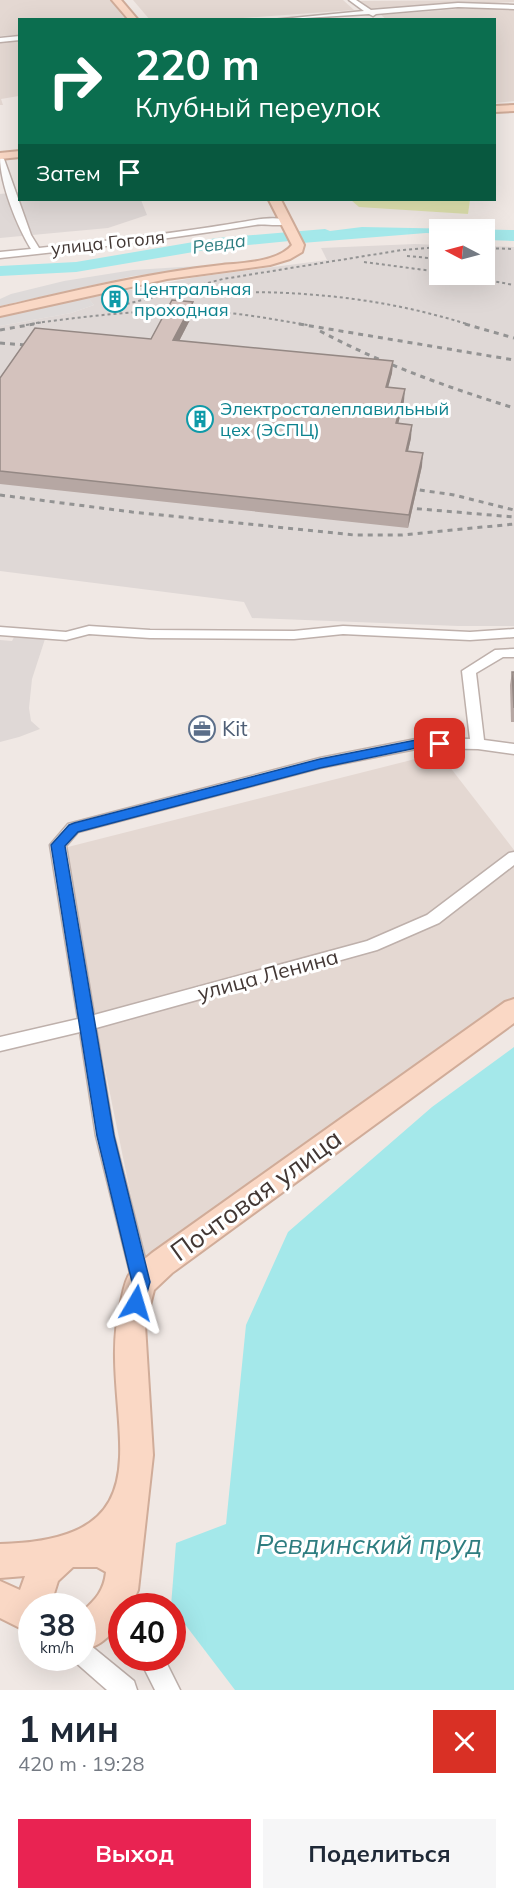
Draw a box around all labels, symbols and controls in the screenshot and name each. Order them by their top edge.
text: 220 m [135,38,260,91]
icon: right [36,42,114,120]
text: Клубный переулок [135,90,380,124]
icon: arrive [113,156,146,189]
text: Затем [36,159,101,187]
north arrow [429,219,495,285]
map controls [429,219,495,285]
street label: улица Гоголя [50,225,166,260]
water label: Ревда [191,228,247,259]
place label: Центральная проходная [134,277,251,321]
building icon: Центральная проходная [100,284,130,314]
place label: Электросталеплавильный цех (ЭСПЦ) [220,397,449,441]
building icon: Электросталеплавильный цех (ЭСПЦ) [185,404,215,434]
office icon: Kit [187,714,217,744]
place label: Kit [222,715,248,741]
pin [414,718,465,769]
icon: arrive [423,727,456,760]
street label: улица Ленина [194,943,341,1005]
street label: Почтовая улица [164,1121,348,1268]
position arrow [104,1271,168,1335]
water label: Ревдинский пруд [256,1527,482,1561]
speed limit sign: 40 [108,1593,186,1671]
text: 38 [39,1606,75,1644]
text: km/h [40,1638,74,1657]
text: 1 мин [18,1706,119,1751]
button: close [433,1710,496,1773]
text: 420 m · 19:28 [18,1751,144,1776]
button: Выход [18,1819,251,1888]
button: Поделиться [263,1819,496,1888]

